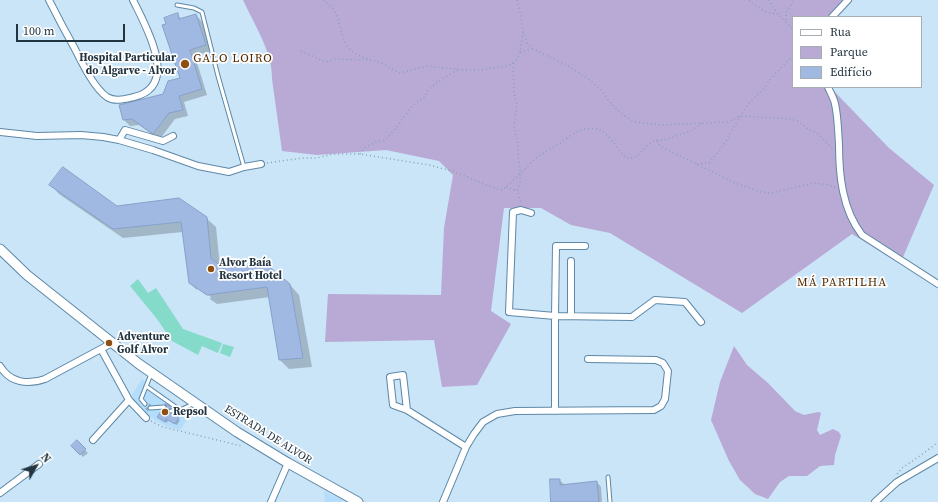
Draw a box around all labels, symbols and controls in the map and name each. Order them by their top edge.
scale bar [18,16,127,42]
legend [792,16,922,88]
text: 100 m [23,23,55,39]
text: Rua [830,24,851,40]
text: Parque [830,44,868,60]
place label: Hospital Particular do Algarve - Alvor [79,51,176,77]
district label: GALO LOIRO [193,52,273,66]
marker: Hospital Particular do Algarve - Alvor [179,58,191,70]
text: Edifício [830,64,872,80]
place label: Alvor Baía Resort Hotel [219,256,282,282]
marker: Alvor Baía Resort Hotel [206,264,216,274]
district label: MÁ PARTILHA [797,276,887,290]
place label: Adventure Golf Alvor [117,330,170,356]
marker: Adventure Golf Alvor [104,338,114,348]
street label: ESTRADA DE ALVOR [222,403,314,467]
place label: Repsol [173,405,207,419]
marker: Repsol [160,407,170,417]
north arrow [16,446,56,486]
text: N [37,450,54,466]

